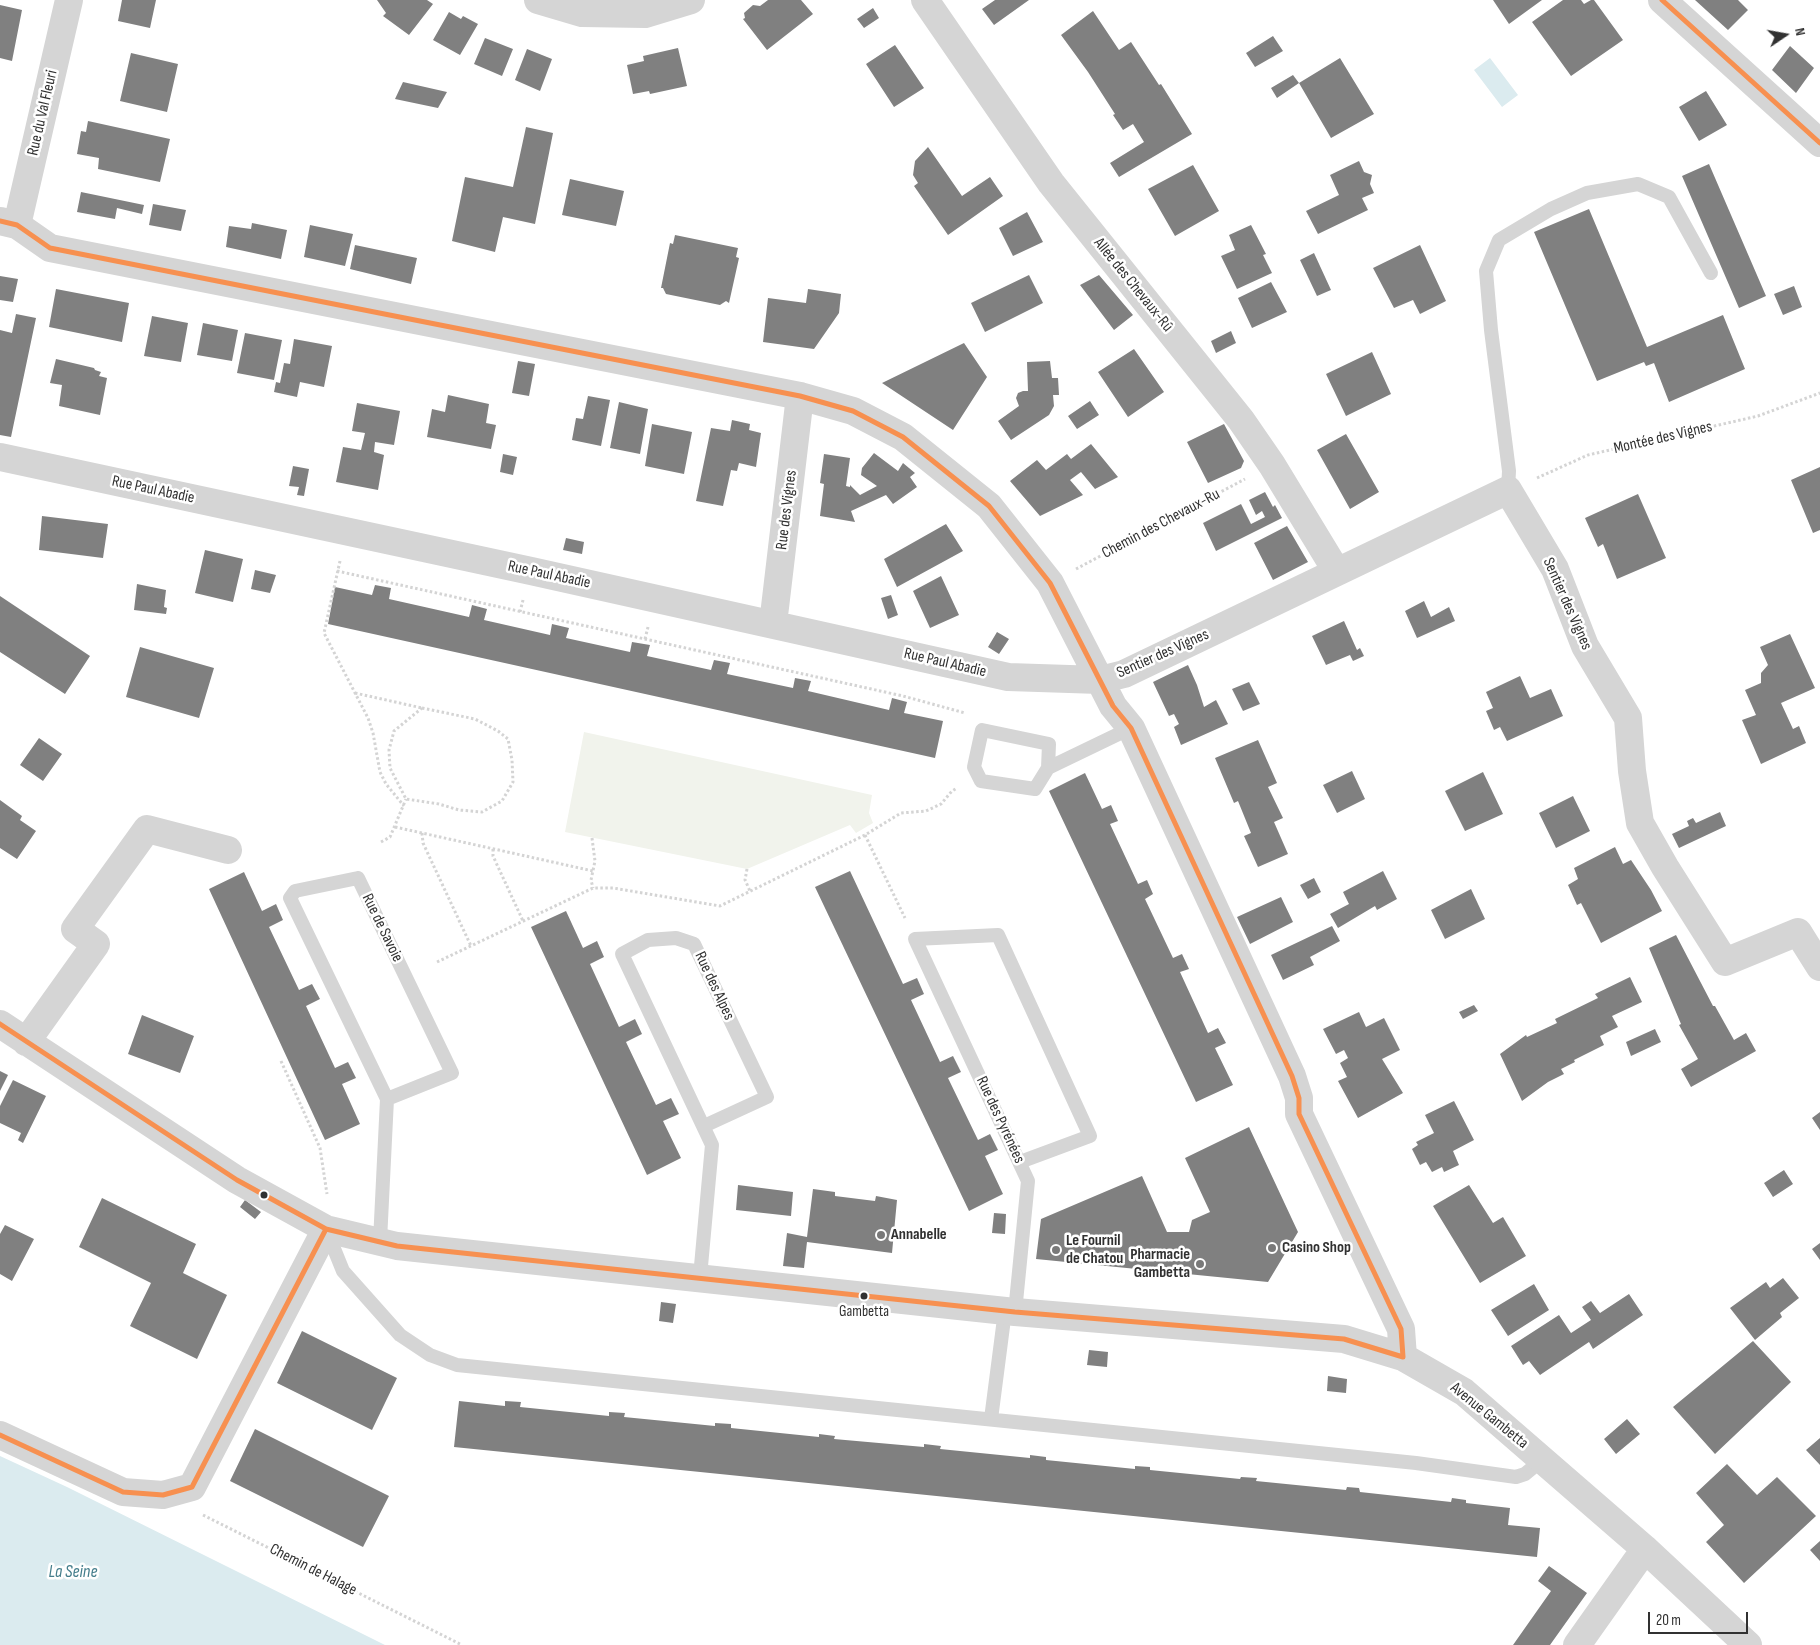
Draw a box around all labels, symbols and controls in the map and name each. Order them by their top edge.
north arrow [1760,10,1810,60]
text: N [1791,26,1809,37]
street label: Rue du Val Fleuri [24,68,62,158]
street label: Allée des Chevaux-Rû [1089,234,1177,336]
street label: Montée des Vignes [1612,417,1714,459]
street label: Rue des Vignes [773,469,801,551]
street label: Rue Paul Abadie [110,472,196,508]
street label: Chemin des Chevaux-Ru [1099,485,1223,563]
street label: Sentier des Vignes [1538,555,1596,653]
street label: Rue Paul Abadie [506,557,592,593]
street label: Sentier des Vignes [1114,625,1212,683]
street label: Rue Paul Abadie [902,644,988,682]
street label: Rue de Savoie [357,891,407,965]
street label: Rue des Alpes [690,949,738,1023]
street label: Rue des Pyrénées [971,1073,1029,1167]
unlabelled marker [259,1190,269,1200]
place label: Annabelle [891,1225,947,1245]
marker: Annabelle [875,1229,887,1241]
place label: Le Fournil de Chatou [1066,1231,1123,1269]
place label: Casino Shop [1282,1238,1351,1258]
marker: Casino Shop [1266,1242,1278,1254]
marker: Le Fournil de Chatou [1050,1244,1062,1256]
place label: Pharmacie Gambetta [1130,1245,1190,1283]
marker: Pharmacie Gambetta [1194,1258,1206,1270]
marker: Gambetta [859,1291,869,1301]
place label: Gambetta [839,1303,889,1321]
street label: Avenue Gambetta [1446,1379,1532,1453]
street label: Chemin de Halage [266,1540,360,1600]
water label: La Seine [49,1561,97,1583]
scale bar [1650,1602,1750,1634]
text: 20 m [1656,1611,1681,1630]

